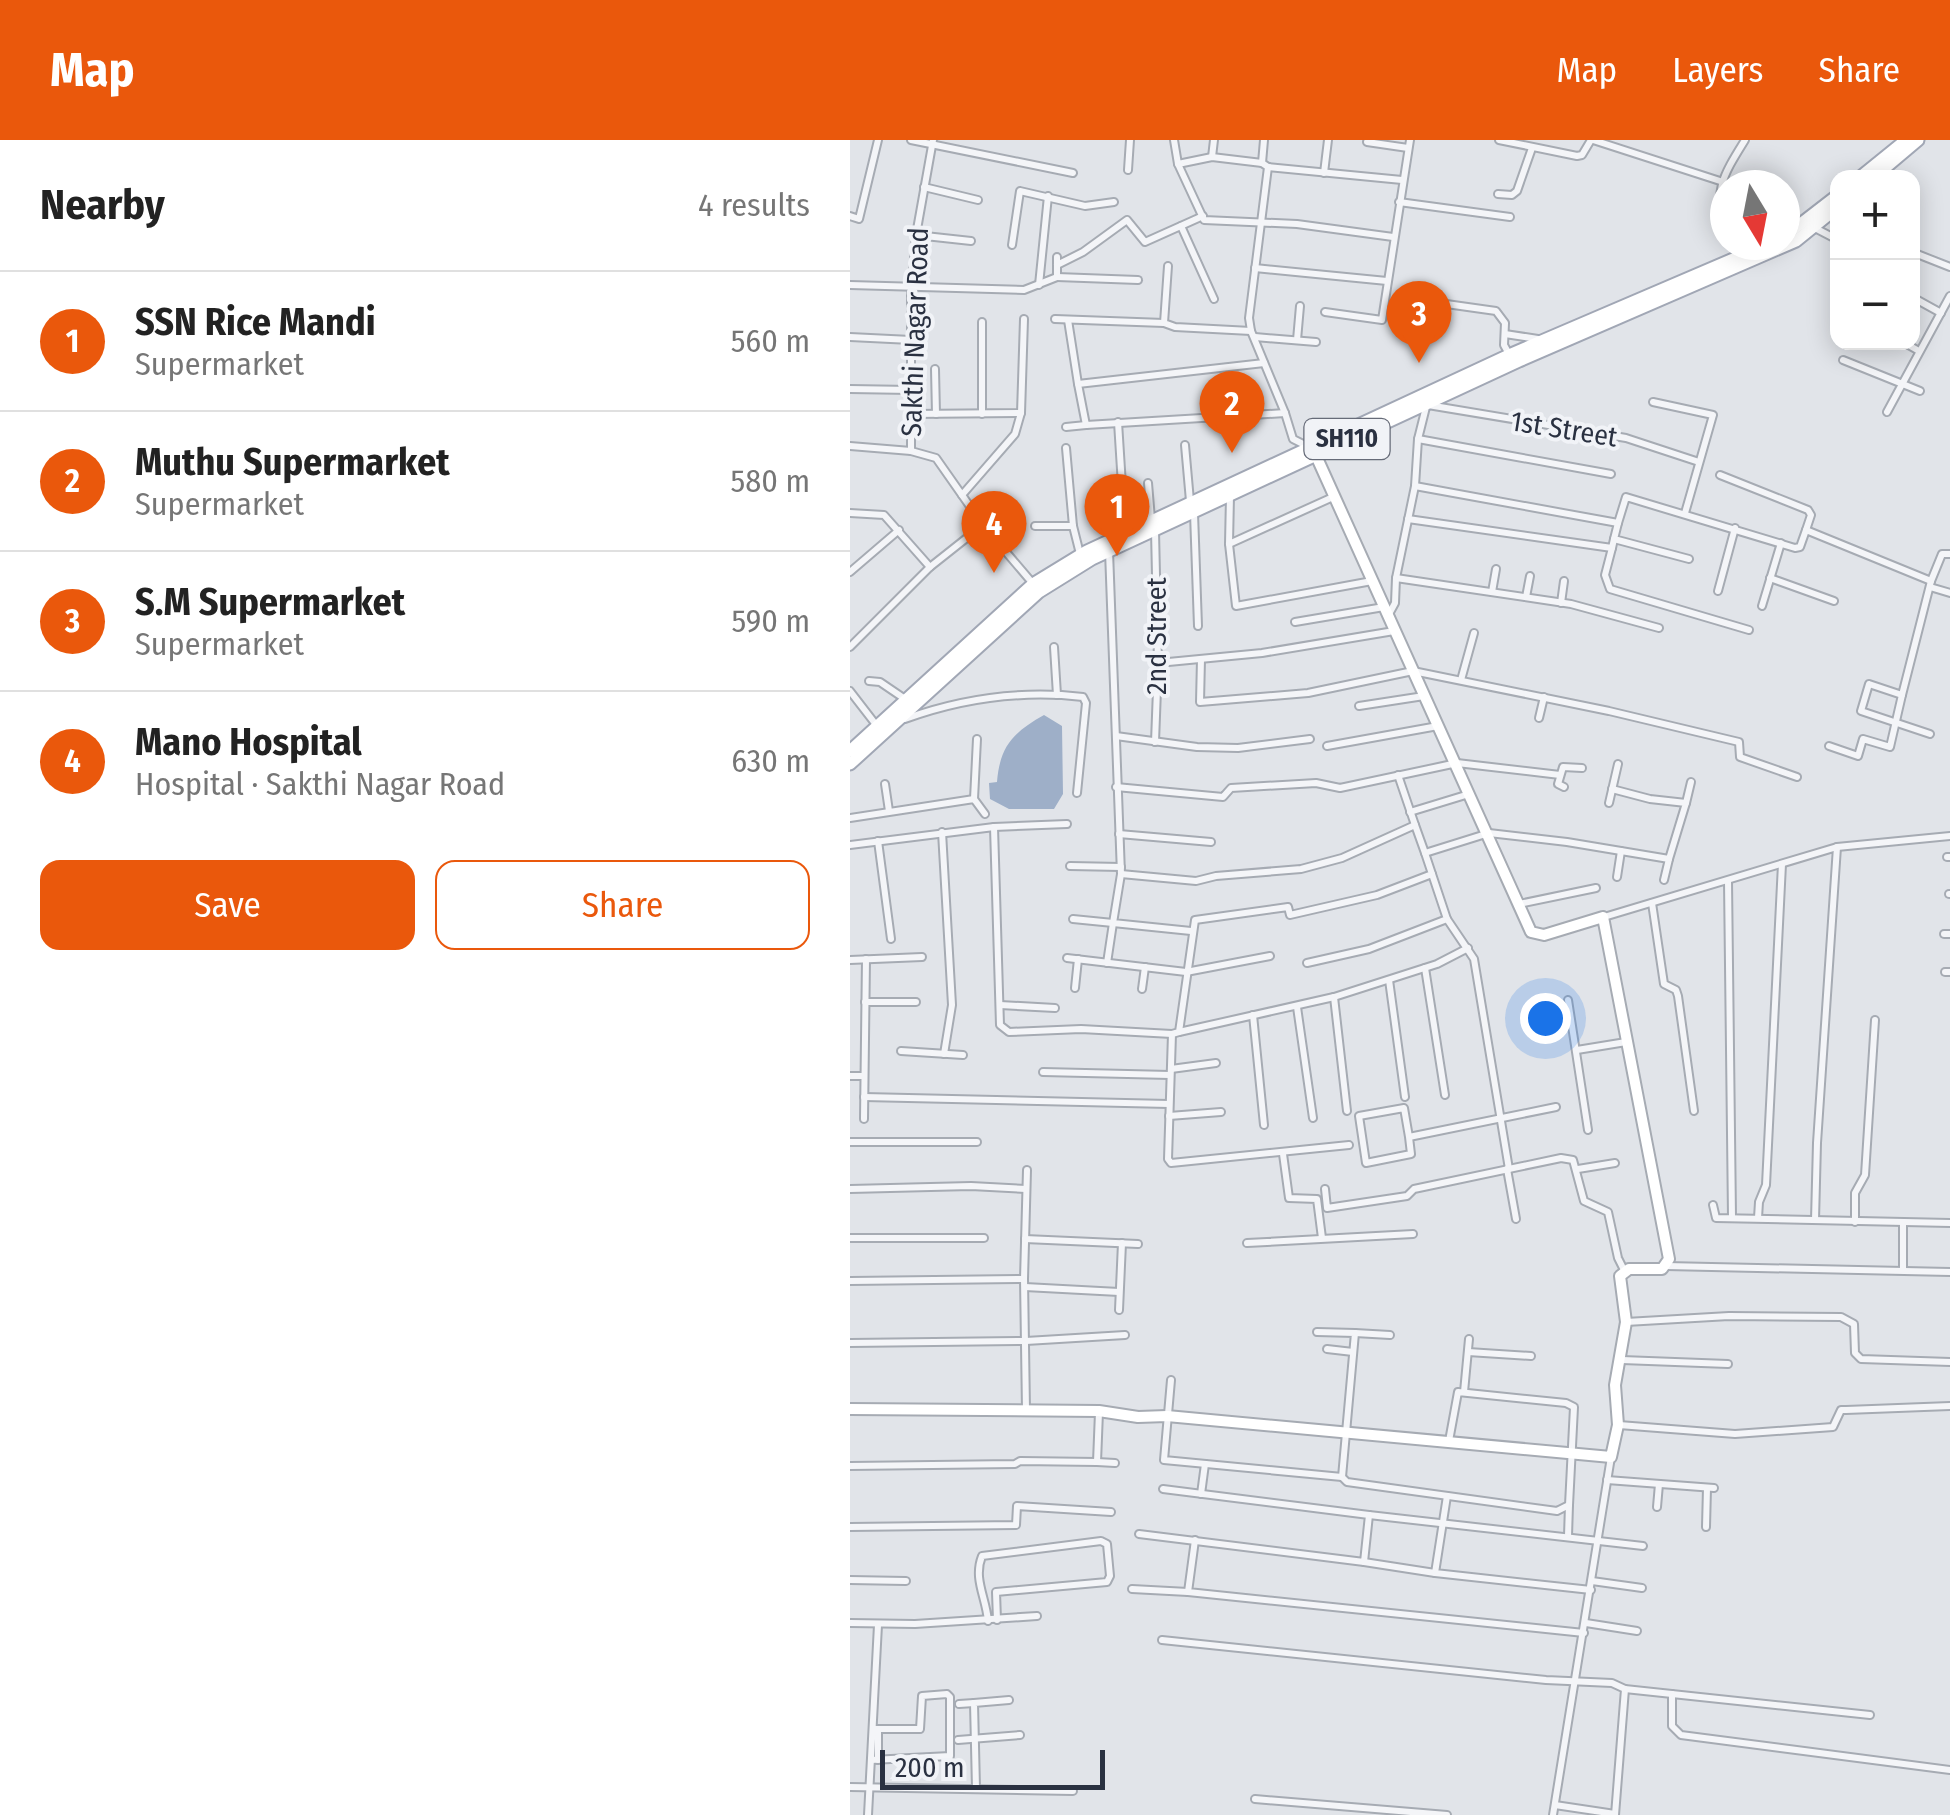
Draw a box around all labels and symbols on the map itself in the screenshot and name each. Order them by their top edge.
north arrow [1710,170,1800,260]
street label: Sakthi Nagar Road [895,227,935,437]
pin: 3 [1386,280,1452,363]
pin: 2 [1200,370,1264,453]
street label: 1st Street [1508,404,1620,454]
road number: SH110 [1304,419,1390,459]
pin: 1 [1084,474,1150,556]
pin: 4 [962,490,1026,573]
street label: 2nd Street [1140,576,1173,695]
your location [1520,993,1571,1044]
scale bar [880,1745,1105,1790]

